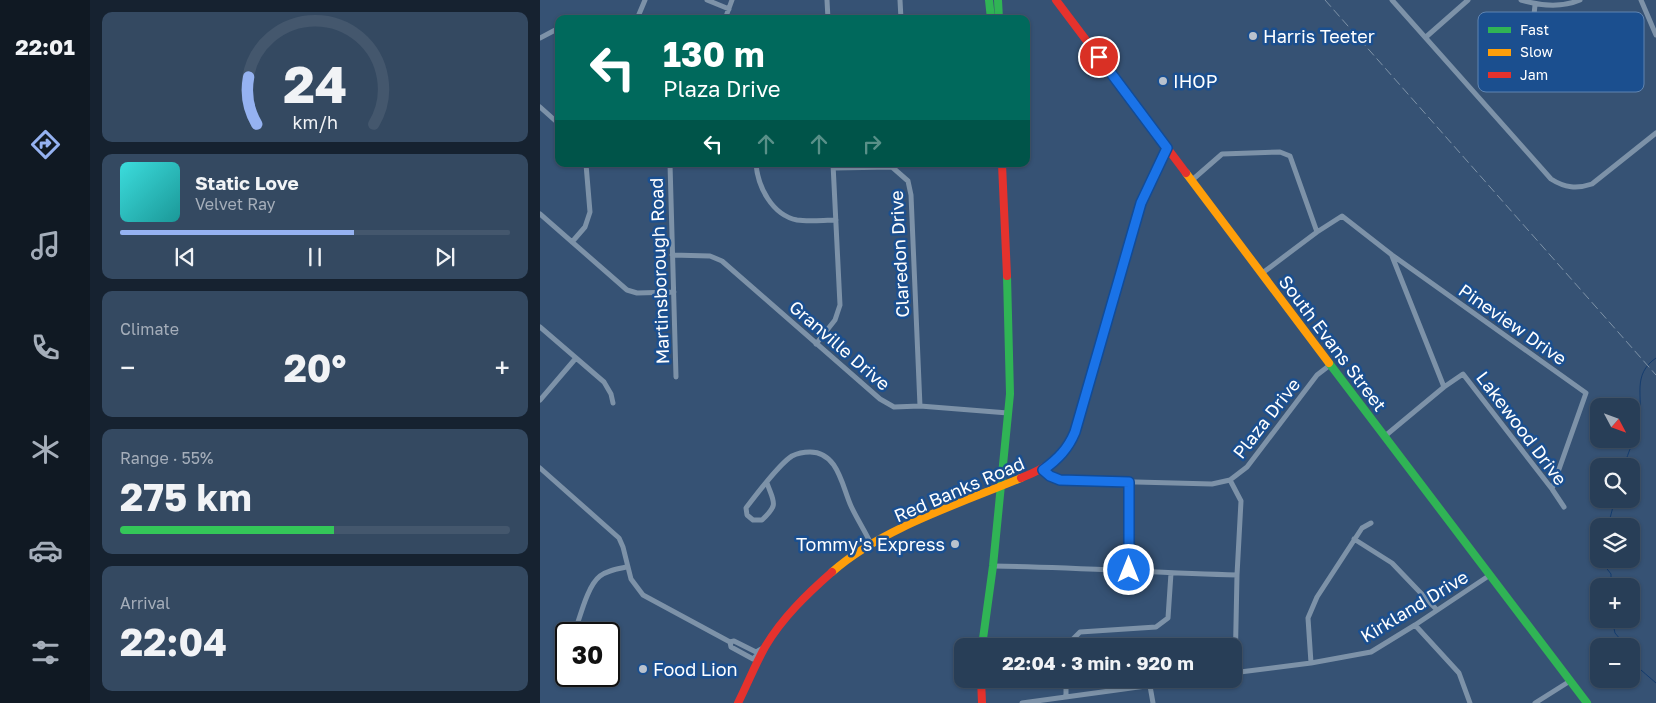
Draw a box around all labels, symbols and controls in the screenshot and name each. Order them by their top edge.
legend [1478,12,1644,92]
text: Fast [1520,21,1549,38]
place label: Harris Teeter [1263,25,1375,47]
marker: Harris Teeter [1247,30,1259,42]
text: 22:01 [15,33,75,60]
text: 130 m [663,33,765,75]
icon: left [580,35,645,100]
pin [1078,36,1120,78]
icon: arrive [1085,43,1113,71]
text: Slow [1520,43,1553,60]
text: 24 [283,52,347,114]
text: Jam [1520,66,1548,83]
place label: IHOP [1173,70,1217,92]
text: Plaza Drive [663,75,781,102]
marker: IHOP [1157,75,1169,87]
text: km/h [292,111,338,133]
icon: directions [28,127,63,162]
icon: left [699,130,727,158]
icon: ahead [752,130,780,158]
icon: ahead [805,130,833,158]
icon: right [858,130,886,158]
text: Static Love [195,171,299,194]
street label: Martinsborough Road [645,177,673,365]
street label: Claredon Drive [885,190,913,318]
text: Velvet Ray [195,194,276,214]
icon: music [28,228,63,263]
icon: previous [171,243,199,271]
icon: pause [301,243,329,271]
icon: next [431,243,459,271]
street label: South Evans Street [1275,271,1391,415]
street label: Pineview Drive [1455,279,1571,369]
street label: Granville Drive [785,295,895,395]
text: Climate [120,319,179,339]
icon: phone [28,330,63,365]
text: 20° [284,345,346,390]
text: − [120,351,135,384]
text: + [495,351,510,384]
street label: Lakewood Drive [1472,367,1572,489]
street label: Plaza Drive [1228,373,1304,463]
north arrow [1590,398,1640,448]
map controls [1590,398,1640,688]
icon: climate [28,432,63,467]
text: Range · 55% [120,448,214,468]
street label: Red Banks Road [890,452,1028,526]
button: search [1590,458,1640,508]
text: 275 km [120,474,252,519]
button: layers [1590,518,1640,568]
icon: car [28,533,63,568]
place label: Tommy's Express [796,533,945,555]
marker: Tommy's Express [949,538,961,550]
position arrow [1102,543,1154,595]
street label: Kirkland Drive [1356,565,1472,647]
button: + [1590,578,1640,628]
text: Arrival [120,593,170,613]
text: 22:04 [120,619,227,664]
speed limit sign: 30 [555,622,620,687]
icon: filters [28,635,63,670]
button: − [1590,638,1640,688]
text: 22:04 · 3 min · 920 m [1002,651,1194,674]
place label: Food Lion [653,658,738,680]
marker: Food Lion [637,663,649,675]

